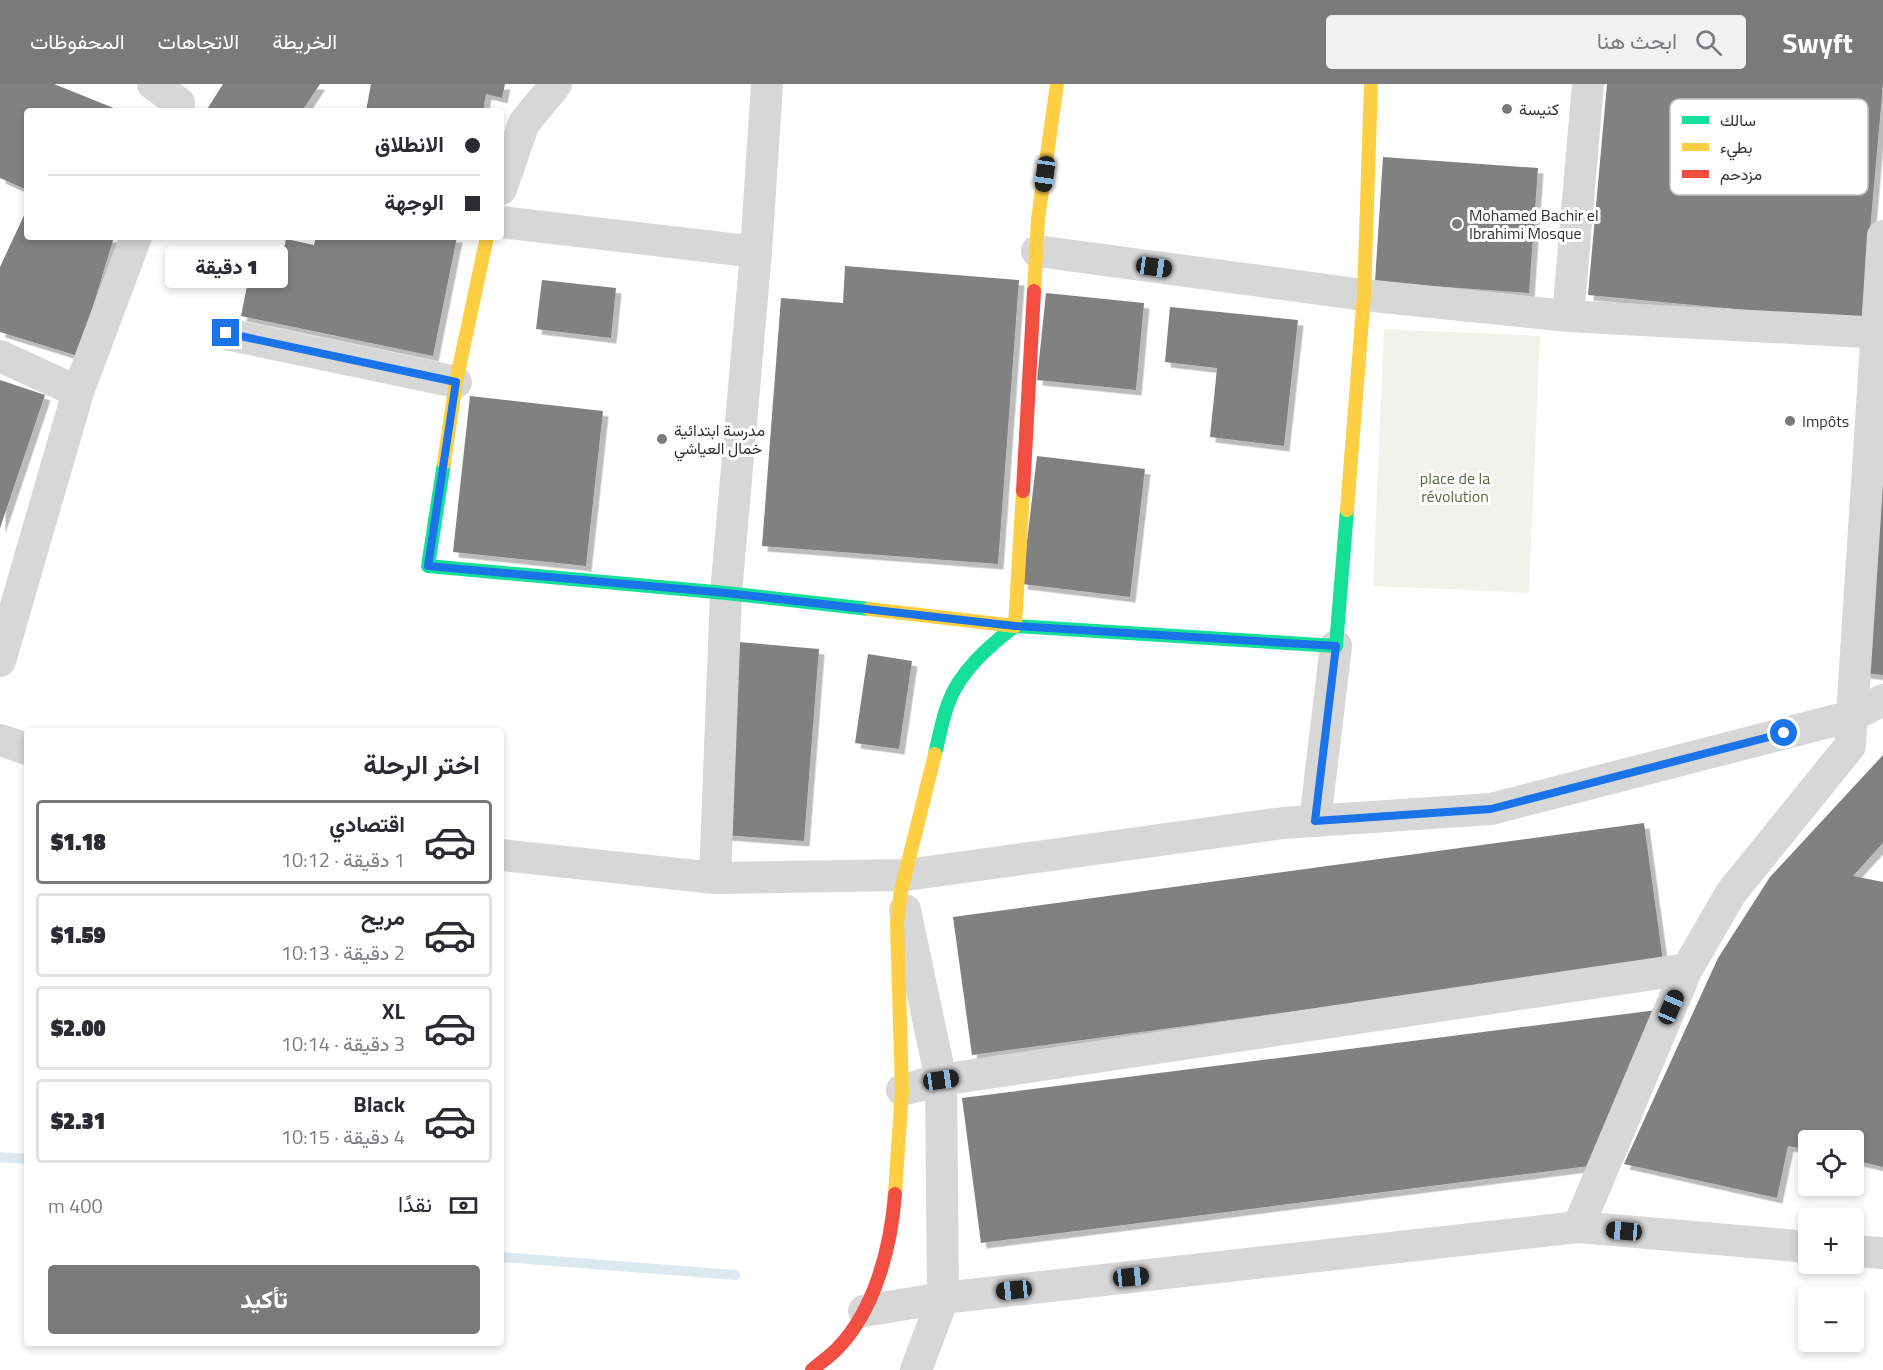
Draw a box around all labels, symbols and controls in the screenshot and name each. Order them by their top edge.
search box [1326,15,1746,69]
text: Swyft [1782,21,1853,64]
text: ابحث هنا [1597,24,1677,58]
text: المحفوظات [30,25,125,57]
text: الاتجاهات [158,25,239,57]
text: الخريطة [272,25,337,57]
icon: search [1692,26,1725,59]
place label: كنيسة [1519,97,1559,121]
legend [1670,99,1868,195]
marker: كنيسة [1500,102,1514,116]
text: سالك [1720,108,1756,132]
text: الانطلاق [375,127,444,161]
text: بطيء [1720,135,1752,161]
car [1034,155,1056,193]
text: مزدحم [1720,162,1762,186]
text: الوجهة [384,185,444,219]
place label: Mohamed Bachir el Ibrahimi Mosque [1469,203,1599,245]
marker: Mohamed Bachir el Ibrahimi Mosque [1450,217,1464,231]
callout: 1 دقيقة [164,246,288,288]
text: 1 دقيقة [195,251,258,282]
car [1135,256,1173,278]
route end [212,319,239,346]
place label: Impôts [1802,409,1849,433]
marker: Impôts [1783,414,1797,428]
place label: مدرسة ابتدائية خمال العياشي [674,418,765,462]
marker: مدرسة ابتدائية خمال العياشي [655,432,669,446]
park label: place de la révolution [1420,466,1490,508]
route start [1770,719,1797,746]
text: اختر الرحلة [363,743,480,784]
text: اقتصادي [329,807,405,841]
icon: car [423,815,477,869]
text: $1.18 [51,825,106,859]
text: 1 دقيقة · 10:12 [281,844,405,875]
text: مريح [361,900,405,934]
icon: car [423,908,477,962]
text: $1.59 [51,918,106,952]
text: 2 دقيقة · 10:13 [281,937,405,968]
car [1656,987,1686,1027]
text: XL [382,994,405,1028]
icon: car [423,1001,477,1055]
text: $2.00 [51,1011,106,1045]
text: 3 دقيقة · 10:14 [281,1028,405,1059]
car [922,1069,960,1091]
text: Black [353,1087,405,1121]
icon: car [423,1094,477,1148]
text: $2.31 [51,1104,106,1138]
text: 4 دقيقة · 10:15 [281,1121,405,1152]
map controls [1798,1130,1864,1352]
button: locate [1798,1130,1864,1196]
text: نقدًا [398,1187,432,1221]
icon: cash [447,1189,480,1222]
text: 400 m [48,1190,103,1221]
button: + [1798,1208,1864,1274]
car [1605,1220,1643,1242]
button: تأكيد [48,1265,480,1334]
car [1112,1266,1150,1288]
car [995,1279,1033,1301]
button: − [1798,1286,1864,1352]

